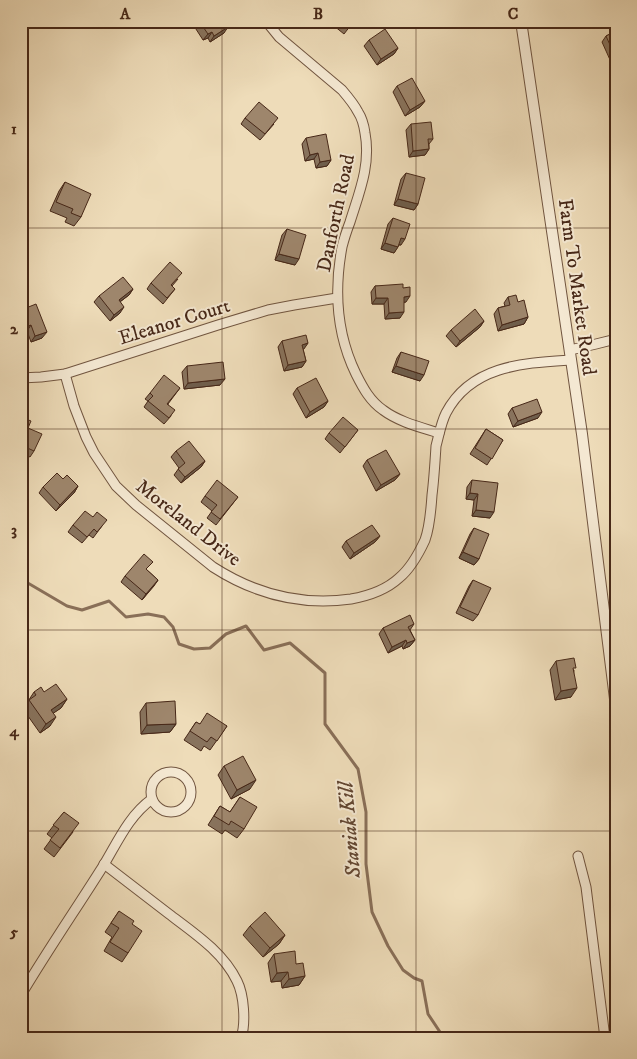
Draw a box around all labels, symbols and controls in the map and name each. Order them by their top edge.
text: A [119,4,131,24]
text: B [313,4,323,24]
text: C [508,4,518,24]
text: 1 [11,119,17,139]
street label: Danforth Road [312,152,361,275]
street label: Farm To Market Road [552,197,601,377]
street label: Eleanor Court [116,294,233,351]
text: 2 [10,319,19,339]
street label: Moreland Drive [130,474,246,572]
text: 3 [11,520,17,540]
text: 4 [8,721,19,741]
water label: Staniak Kill [333,778,367,880]
text: 5 [9,922,18,942]

